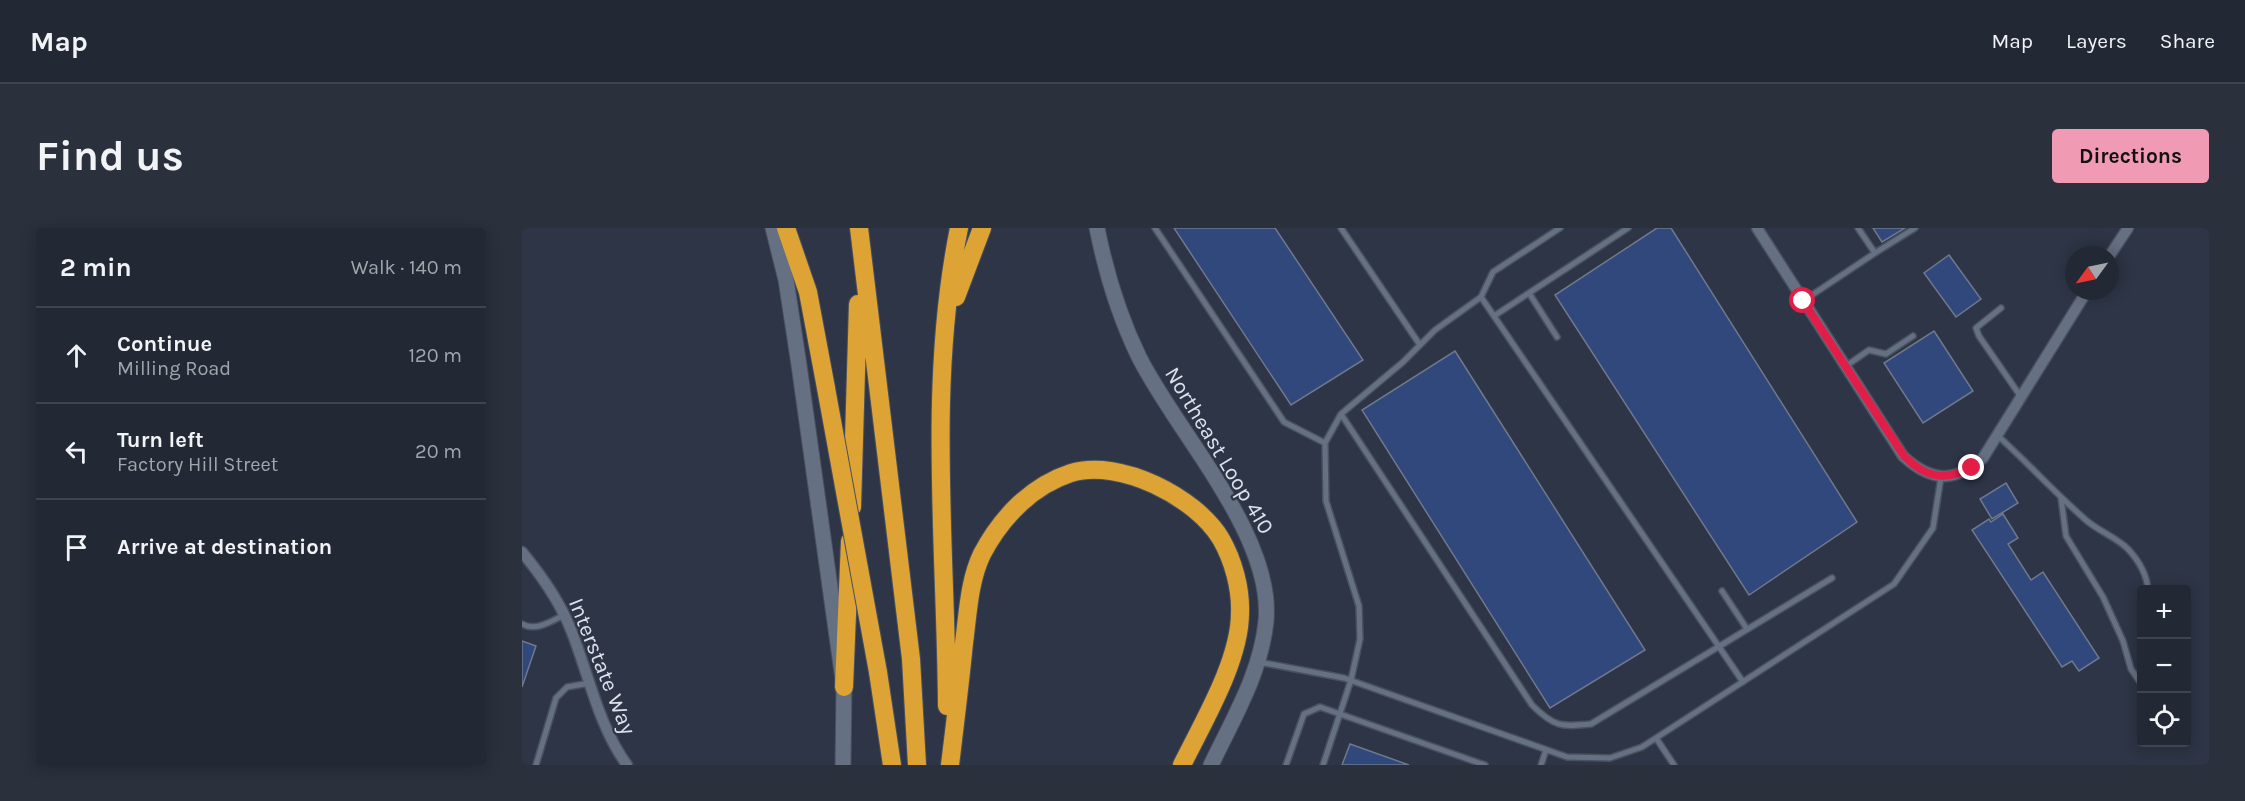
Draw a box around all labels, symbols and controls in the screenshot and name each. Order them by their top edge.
text: Map [30,25,88,58]
text: Map [1991,29,2033,53]
text: Layers [2066,29,2127,53]
text: Share [2160,29,2215,53]
button: Directions [2052,129,2209,183]
text: Find us [36,131,184,181]
north arrow [2065,246,2119,300]
text: 2 min [60,252,132,283]
text: Walk · 140 m [351,256,462,279]
route start [1789,287,1815,313]
text: Continue [117,331,212,357]
icon: ahead [60,339,93,372]
text: 120 m [408,344,462,367]
text: Milling Road [117,357,231,380]
street label: Northeast Loop 410 [1159,362,1279,539]
text: Turn left [117,427,204,453]
icon: left [60,435,93,468]
text: 20 m [415,440,462,463]
text: Factory Hill Street [117,453,278,476]
route end [1958,454,1984,480]
icon: arrive [60,531,93,564]
text: Arrive at destination [117,534,332,560]
map controls [2137,585,2191,747]
button: + [2137,585,2191,639]
street label: Interstate Way [563,594,641,738]
button: − [2137,639,2191,693]
button: locate [2137,693,2191,747]

